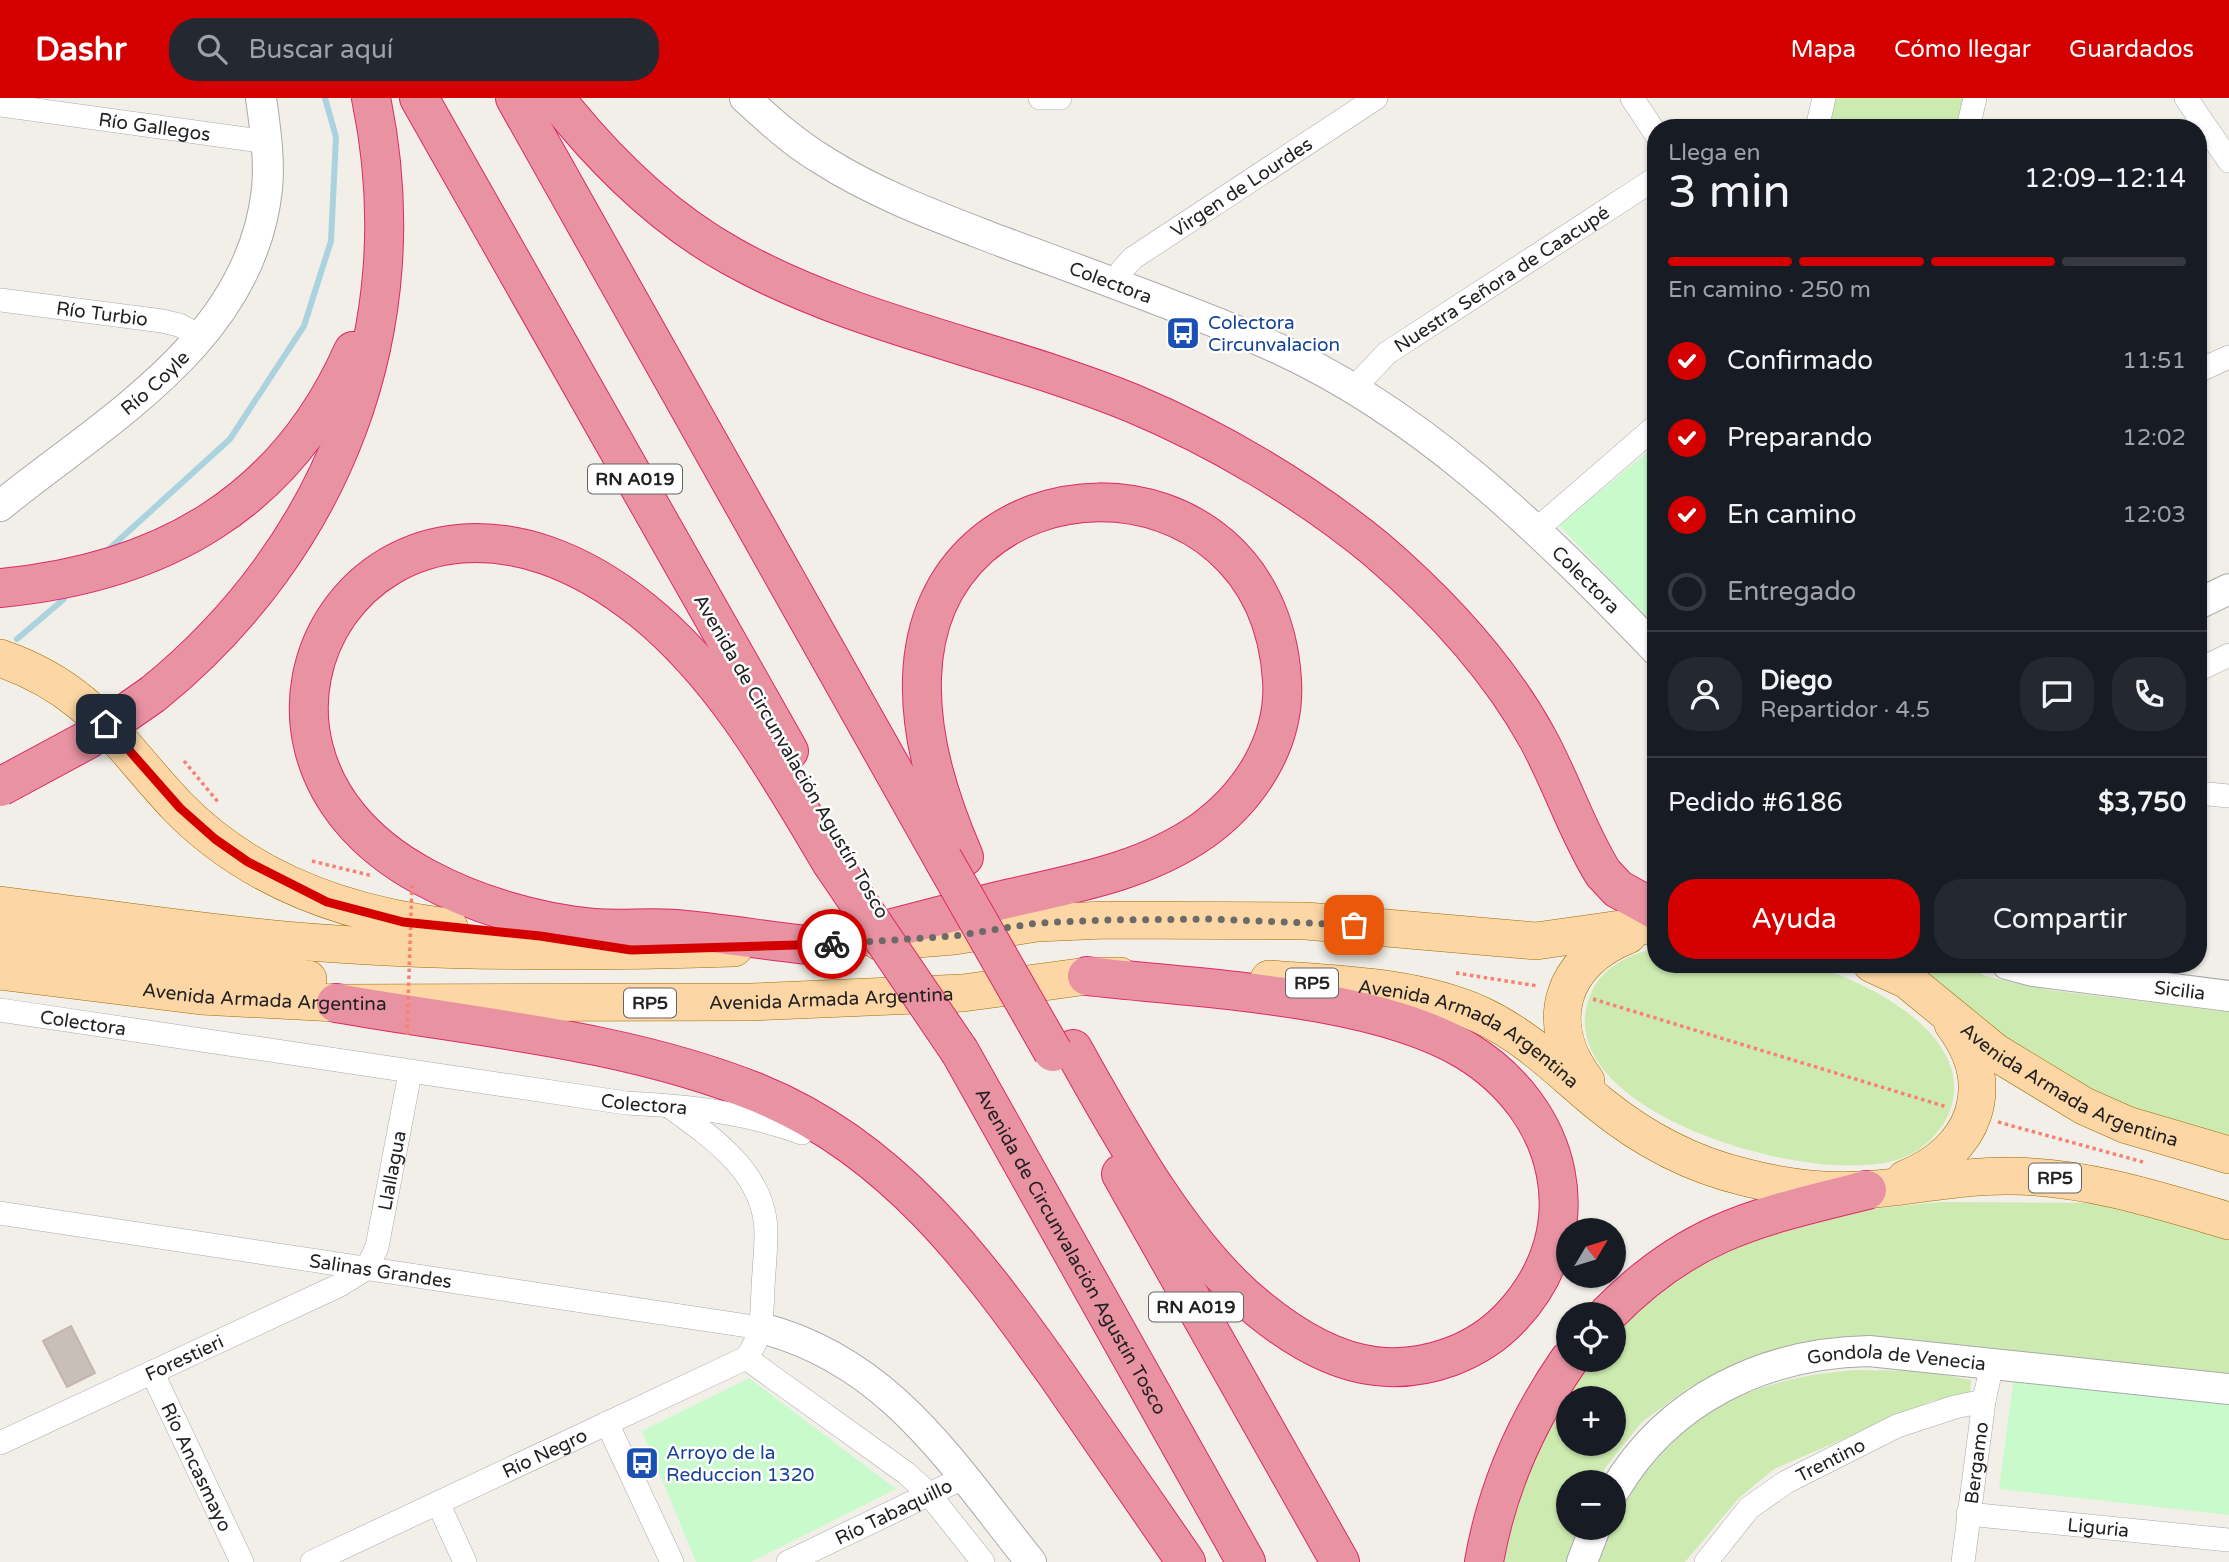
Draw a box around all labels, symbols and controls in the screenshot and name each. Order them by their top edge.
search box [169,18,659,81]
text: Dashr [35,30,127,69]
icon: search [193,30,231,68]
text: Buscar aquí [249,34,393,65]
text: Mapa [1791,35,1856,64]
text: Cómo llegar [1894,35,2031,64]
text: Guardados [2069,35,2194,64]
street label: Río Gallegos [97,109,212,146]
street label: Virgen de Lourdes [1167,133,1317,242]
text: Llega en [1668,139,1760,167]
text: 12:09–12:14 [2024,163,2186,194]
text: 3 min [1668,165,1791,220]
street label: Nuestra Señora de Caacupé [1390,201,1614,357]
street label: Colectora [1066,257,1155,308]
text: En camino · 250 m [1668,276,1871,304]
street label: Río Turbio [55,297,149,331]
place label: Colectora Circunvalacion [1208,312,1340,356]
bus stop icon: Colectora Circunvalacion [1164,314,1202,352]
icon: check [1668,342,1706,380]
text: Confirmado [1727,345,1873,376]
street label: Río Coyle [117,347,194,420]
text: 11:51 [2122,347,2186,375]
icon: check [1668,419,1706,457]
text: Preparando [1727,422,1872,453]
text: 12:02 [2122,424,2186,452]
road number: RN A019 [588,464,682,494]
icon: check [1668,496,1706,534]
text: En camino [1727,499,1856,530]
text: 12:03 [2122,501,2186,529]
street label: Colectora [1547,542,1624,618]
text: Entregado [1727,576,1856,607]
street label: Avenida de Circunvalación Agustín Tosco [689,591,893,922]
button: person [1668,657,1742,731]
button: chat [2020,657,2094,731]
button: phone [2112,657,2186,731]
text: Diego [1760,665,1833,696]
pin [76,694,136,754]
text: Repartidor · 4.5 [1760,696,1930,724]
icon: home [87,705,125,743]
text: Pedido #6186 [1668,787,1843,818]
text: $3,750 [2098,787,2186,818]
button: Ayuda [1668,879,1920,959]
button: Compartir [1934,879,2186,959]
pin [1324,895,1384,955]
icon: bag [1335,906,1373,944]
courier [797,909,867,979]
icon: bike [813,925,851,963]
road number: RP5 [1286,968,1338,998]
street label: Avenida Armada Argentina [1357,976,1583,1093]
street label: Sicilia [2153,977,2207,1005]
street label: Avenida Armada Argentina [141,979,387,1015]
street label: Avenida Armada Argentina [709,983,954,1014]
road number: RP5 [624,988,676,1018]
street label: Colectora [38,1006,127,1041]
street label: Avenida Armada Argentina [1956,1019,2181,1151]
street label: Avenida de Circunvalación Agustín Tosco [970,1084,1171,1418]
street label: Colectora [599,1089,688,1120]
street label: Llallagua [374,1129,411,1212]
road number: RP5 [2029,1163,2081,1192]
north arrow [1556,1218,1626,1288]
map controls [1556,1218,1626,1540]
street label: Salinas Grandes [308,1250,453,1293]
road number: RN A019 [1149,1292,1243,1322]
button: locate [1556,1302,1626,1372]
street label: Forestieri [142,1331,227,1386]
street label: Gondola de Venecia [1805,1341,1987,1375]
button: + [1556,1386,1626,1456]
street label: Río Ancasmayo [156,1399,236,1535]
street label: Bergamo [1961,1421,1993,1505]
street label: Río Negro [499,1424,591,1483]
street label: Trentino [1793,1434,1869,1487]
place label: Arroyo de la Reduccion 1320 [666,1442,815,1486]
bus stop icon: Arroyo de la Reduccion 1320 [623,1444,661,1482]
button: − [1556,1470,1626,1540]
street label: Río Tabaquillo [832,1475,956,1550]
street label: Liguria [2066,1514,2130,1542]

